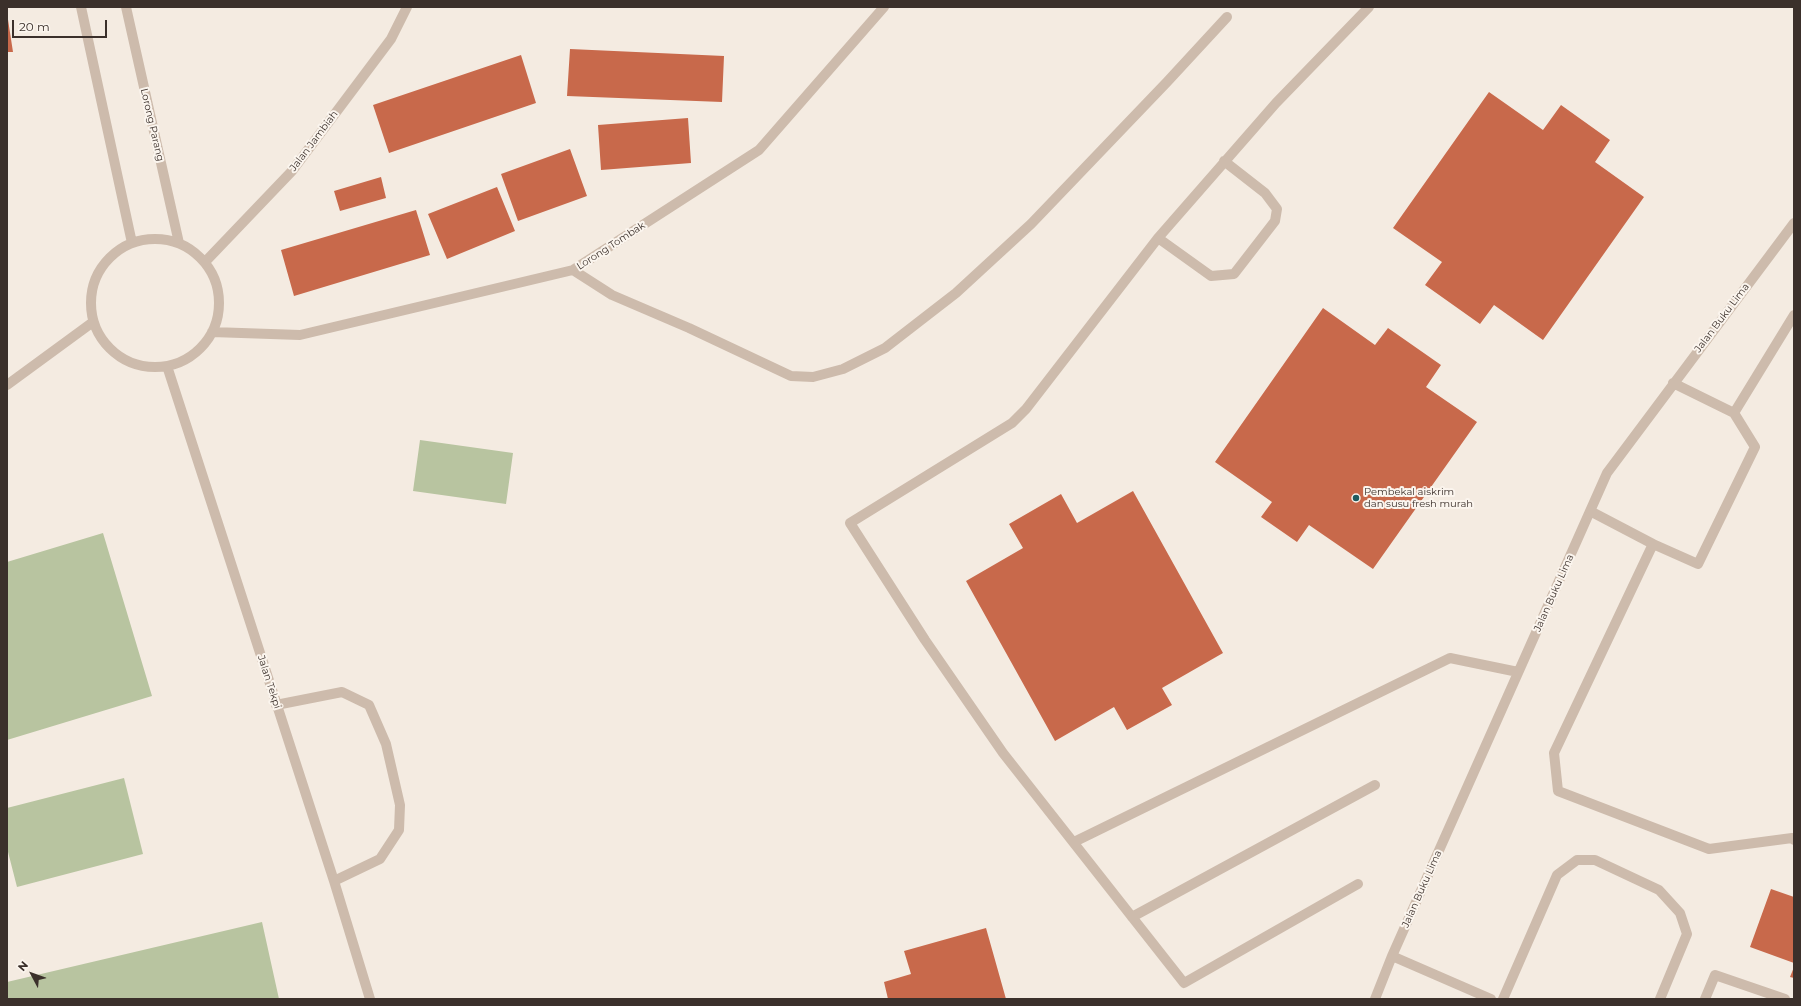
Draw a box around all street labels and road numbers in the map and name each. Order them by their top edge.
street label: Lorong Parang [138,87,166,163]
street label: Jalan Jambiah [287,108,341,174]
street label: Lorong Tombak [575,219,647,273]
street label: Jalan Buku Lima [1692,281,1752,355]
street label: Jalan Buku Lima [1532,552,1576,634]
street label: Jalan Tekpi [255,654,283,710]
street label: Jalan Buku Lima [1400,848,1444,930]

